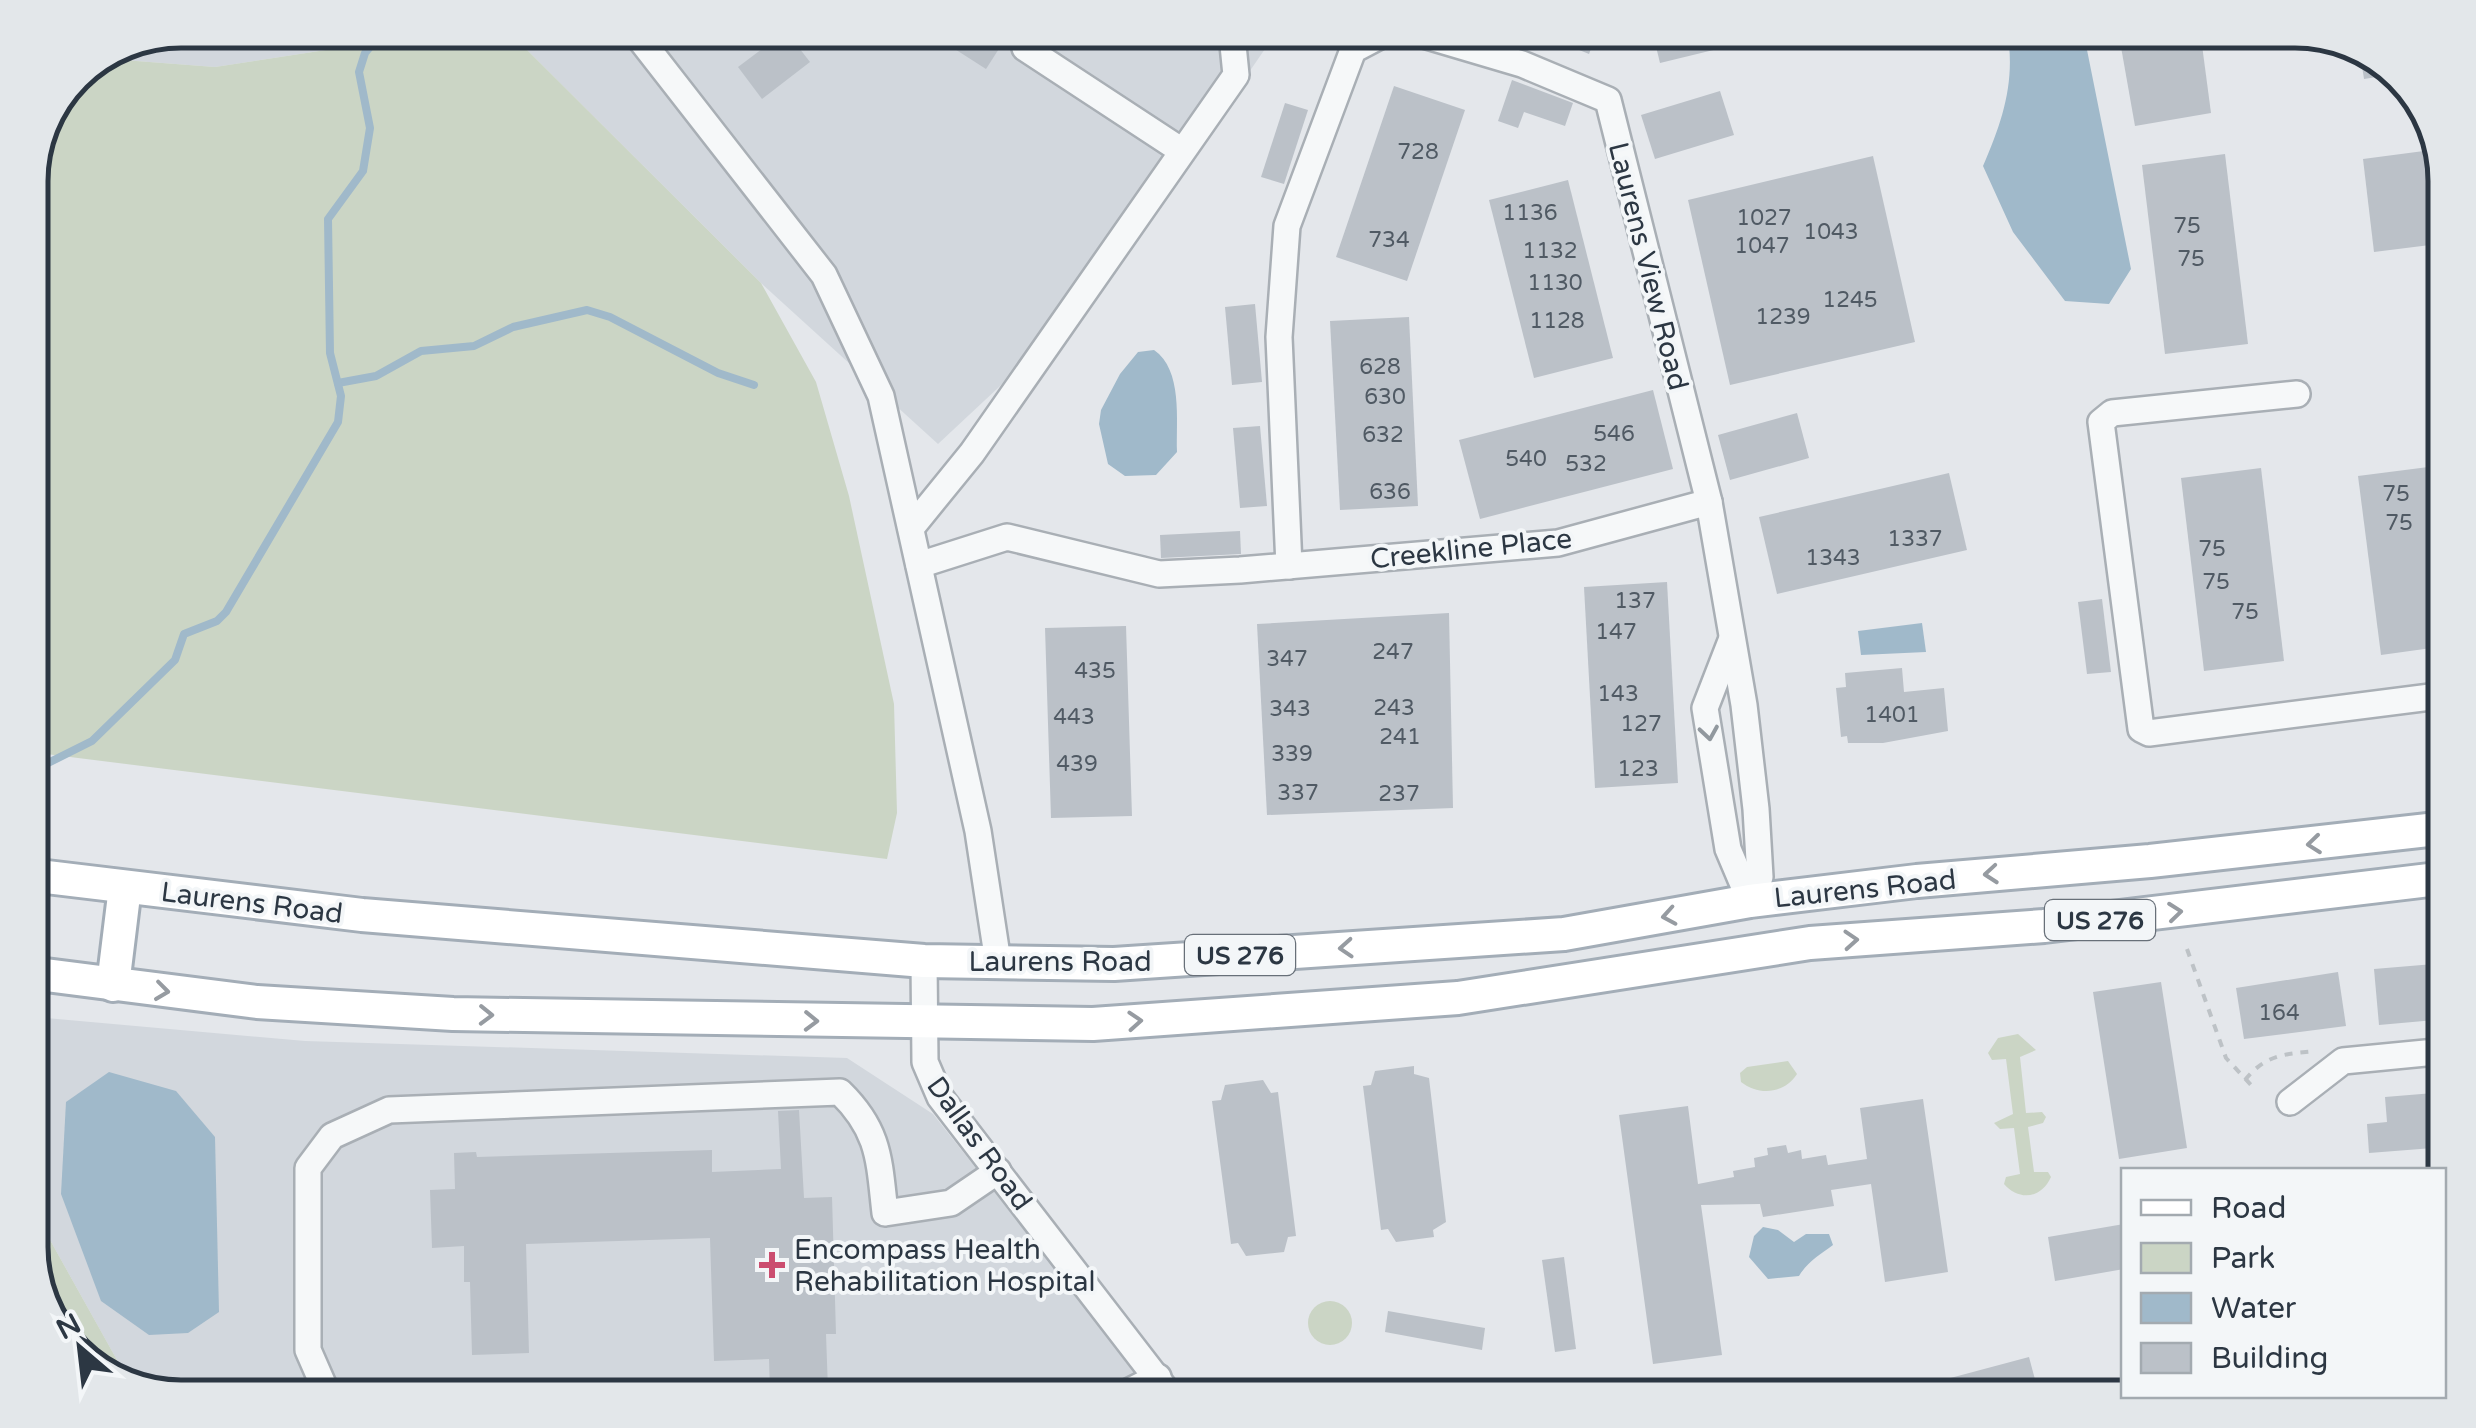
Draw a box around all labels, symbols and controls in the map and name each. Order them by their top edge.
house number: 728 [1397,139,1439,165]
street label: Laurens View Road [1601,139,1695,394]
house number: 1136 [1502,200,1558,226]
house number: 1027 [1736,205,1792,231]
house number: 75 [2173,213,2201,239]
house number: 1043 [1803,219,1859,245]
house number: 734 [1368,227,1410,253]
house number: 1047 [1734,233,1790,259]
house number: 1132 [1522,238,1578,264]
house number: 75 [2177,246,2205,272]
house number: 1130 [1527,270,1583,296]
house number: 1245 [1822,287,1878,313]
house number: 1239 [1755,304,1811,330]
house number: 1128 [1529,308,1585,334]
house number: 628 [1359,354,1401,380]
house number: 630 [1364,384,1406,410]
house number: 546 [1593,421,1635,447]
house number: 632 [1362,422,1404,448]
house number: 540 [1505,446,1547,472]
house number: 532 [1565,451,1607,477]
house number: 636 [1369,479,1411,505]
house number: 75 [2382,481,2410,507]
house number: 75 [2385,510,2413,536]
street label: Creekline Place [1369,521,1574,576]
house number: 1337 [1887,526,1943,552]
house number: 75 [2198,536,2226,562]
house number: 1343 [1805,545,1861,571]
house number: 75 [2202,569,2230,595]
house number: 137 [1614,588,1656,614]
house number: 75 [2231,599,2259,625]
house number: 147 [1595,619,1637,645]
house number: 247 [1372,639,1414,665]
house number: 347 [1266,646,1308,672]
house number: 435 [1074,658,1116,684]
house number: 143 [1597,681,1639,707]
house number: 243 [1373,695,1415,721]
house number: 343 [1269,696,1311,722]
house number: 1401 [1864,702,1920,728]
house number: 443 [1053,704,1095,730]
house number: 127 [1620,711,1662,737]
house number: 241 [1379,724,1421,750]
one-way arrow [1698,725,1719,741]
house number: 339 [1271,741,1313,767]
house number: 439 [1056,751,1098,777]
house number: 123 [1617,756,1659,782]
house number: 337 [1277,780,1319,806]
house number: 237 [1378,781,1420,807]
one-way arrow [2306,833,2322,854]
street label: Laurens Road [1772,863,1958,915]
one-way arrow [1982,863,1998,885]
street label: Laurens Road [159,875,345,931]
road number: US 276 [2045,900,2155,940]
one-way arrow [2167,902,2183,923]
one-way arrow [1660,905,1677,926]
one-way arrow [1843,930,1859,952]
road number: US 276 [1185,935,1295,975]
one-way arrow [1337,937,1353,958]
street label: Laurens Road [968,945,1152,979]
one-way arrow [154,980,170,1001]
house number: 164 [2258,1000,2300,1026]
one-way arrow [478,1004,494,1026]
one-way arrow [803,1011,819,1032]
one-way arrow [1128,1011,1144,1033]
street label: Dallas Road [919,1070,1039,1217]
legend [2121,1168,2446,1398]
text: Road [2211,1190,2286,1227]
place label: Encompass Health Rehabilitation Hospital [794,1233,1096,1299]
text: Park [2211,1240,2275,1277]
marker: Encompass Health Rehabilitation Hospital [759,1252,785,1278]
text: Water [2211,1290,2297,1327]
north arrow [30,1298,130,1398]
text: N [51,1307,87,1347]
text: Building [2211,1340,2328,1377]

